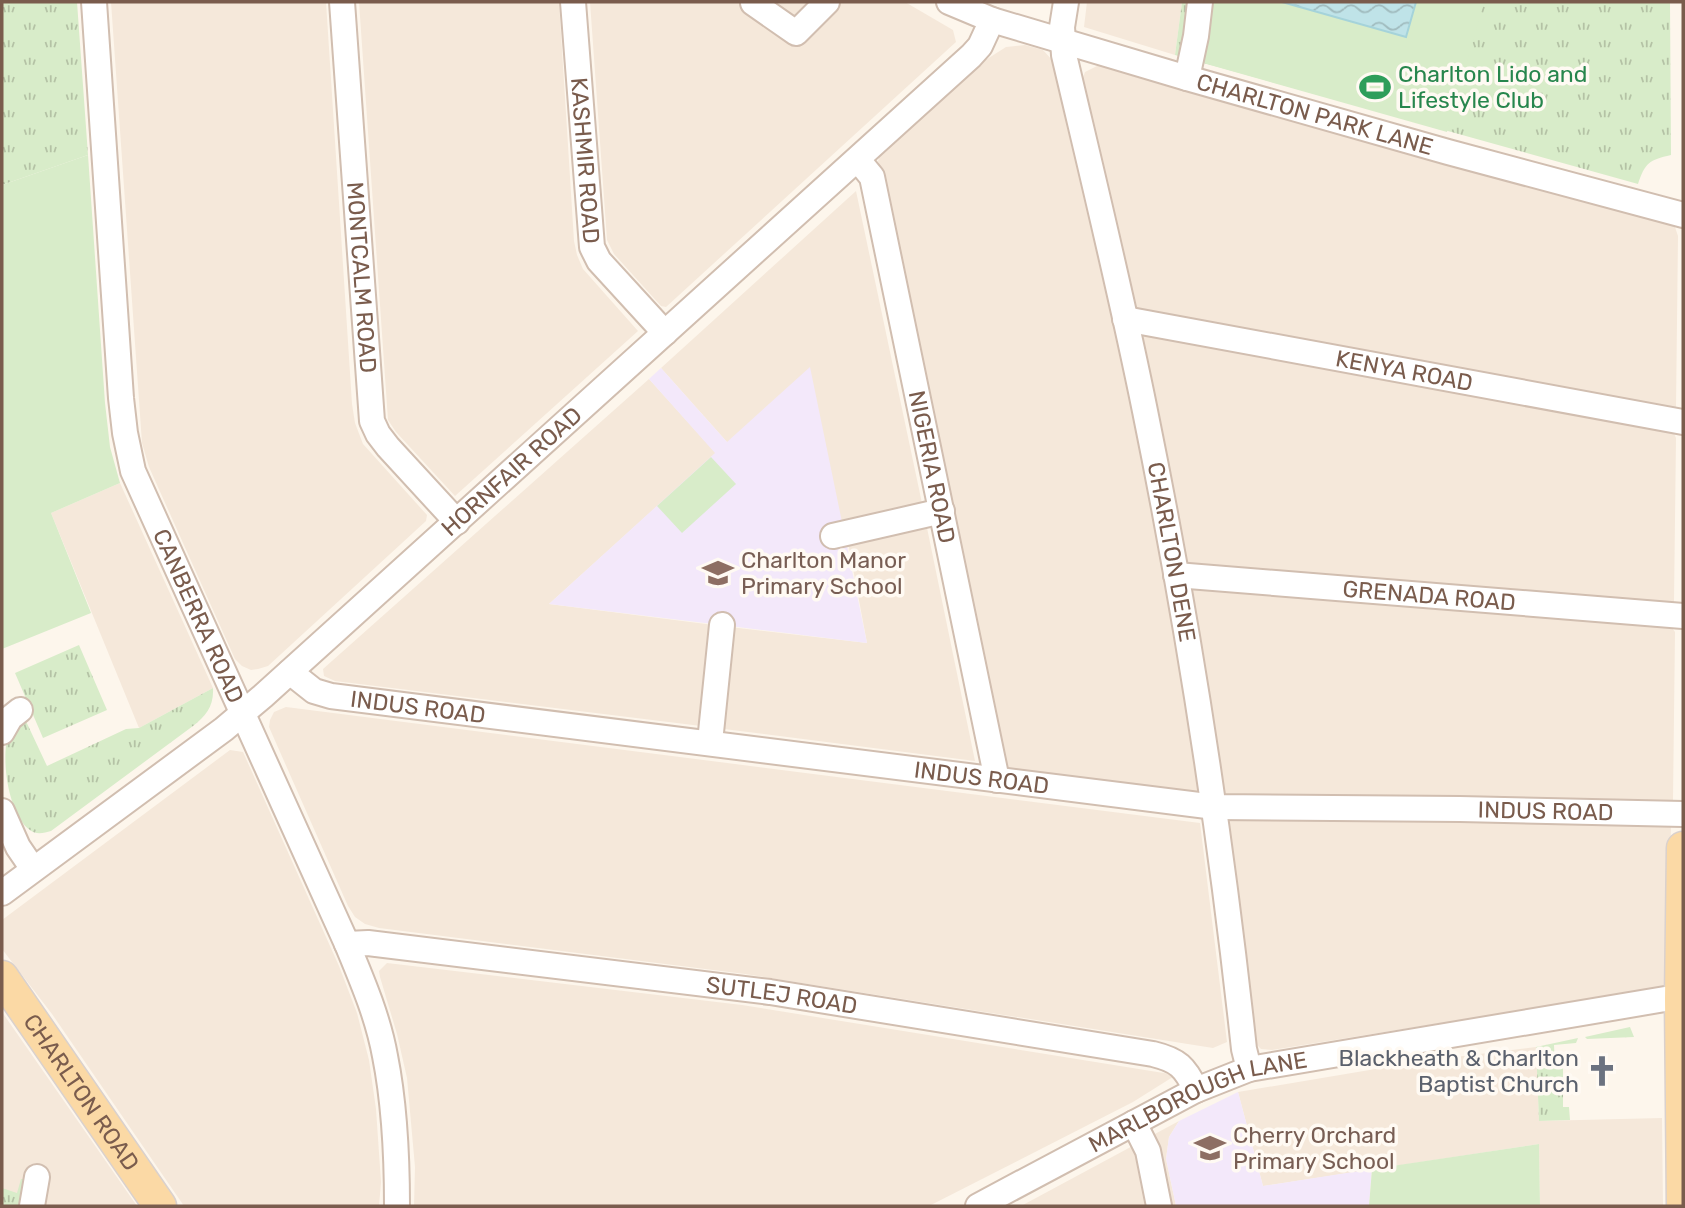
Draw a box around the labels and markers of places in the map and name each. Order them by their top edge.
place label: Charlton Lido and Lifestyle Club [1398,60,1587,114]
sports icon: Charlton Lido and Lifestyle Club [1358,70,1392,104]
place label: Charlton Manor Primary School [741,546,906,600]
school or university icon: Charlton Manor Primary School [701,556,735,590]
place label: Blackheath & Charlton Baptist Church [1339,1044,1579,1098]
church icon: Blackheath & Charlton Baptist Church [1585,1054,1619,1088]
place label: Cherry Orchard Primary School [1233,1121,1396,1175]
school or university icon: Cherry Orchard Primary School [1193,1131,1227,1165]

